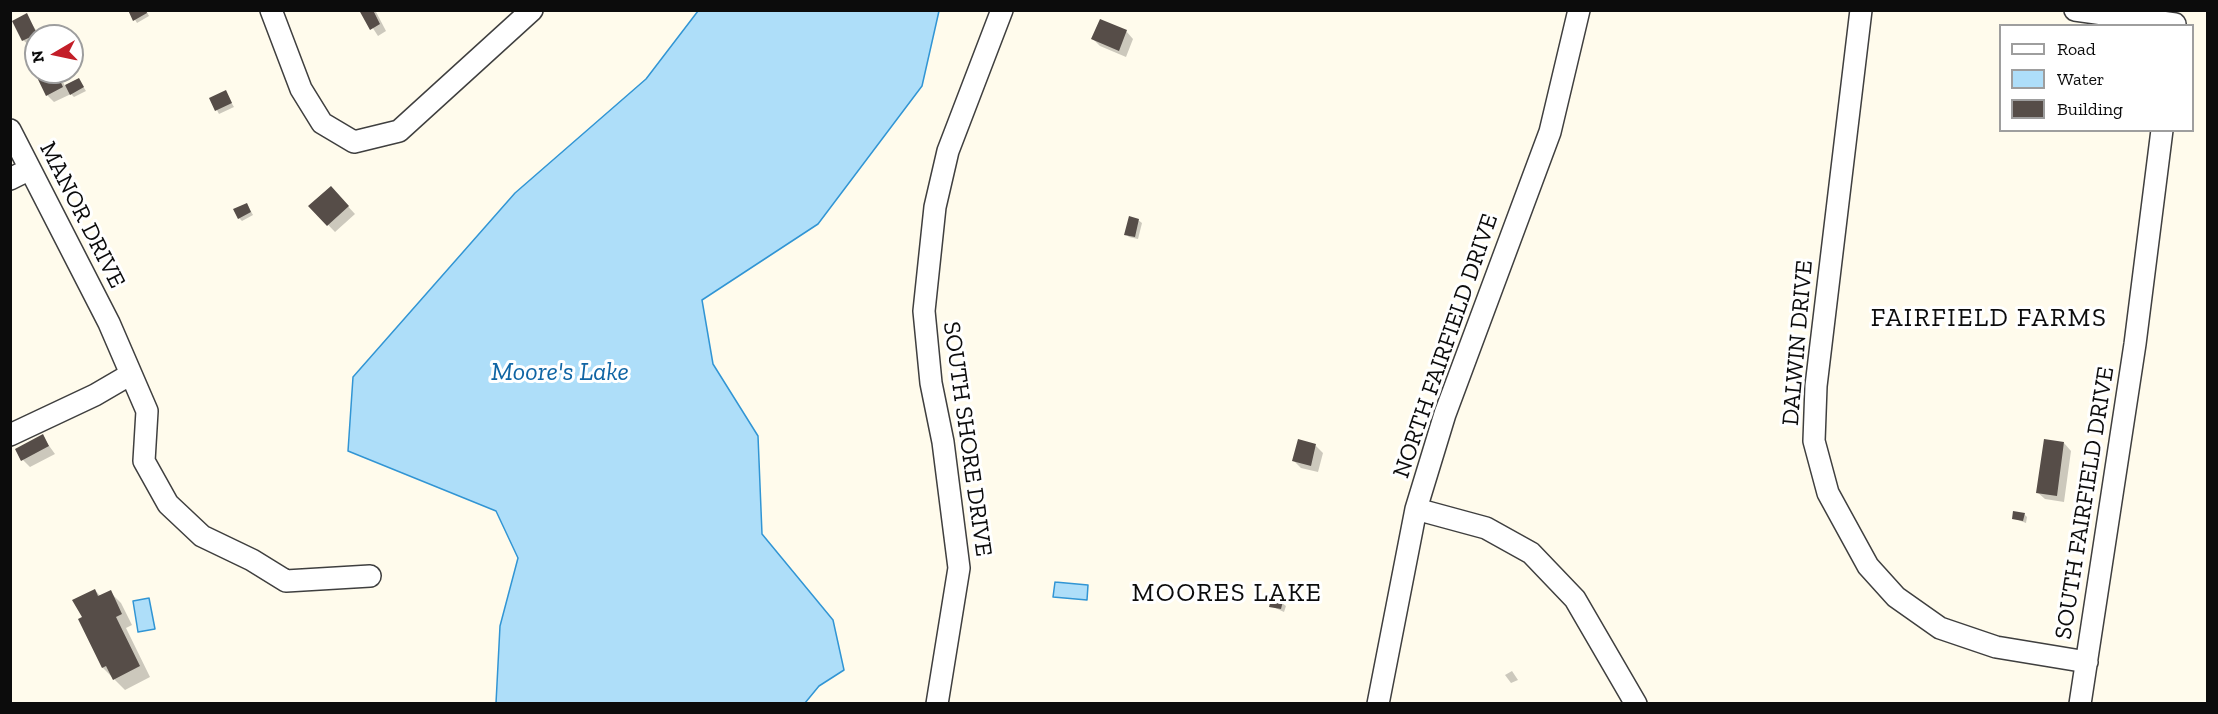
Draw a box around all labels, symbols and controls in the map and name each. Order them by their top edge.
north arrow [24,24,84,84]
legend [1999,24,2194,132]
text: Road [2057,38,2096,60]
text: N [27,49,48,64]
text: Water [2057,68,2104,90]
text: Building [2057,98,2123,120]
street label: MANOR DRIVE [33,137,131,293]
street label: NORTH FAIRFIELD DRIVE [1387,210,1505,482]
street label: DALWIN DRIVE [1776,259,1820,427]
district label: FAIRFIELD FARMS [1871,303,2107,335]
street label: SOUTH SHORE DRIVE [936,320,998,558]
water label: Moore's Lake [491,357,629,389]
street label: SOUTH FAIRFIELD DRIVE [2049,365,2121,641]
district label: MOORES LAKE [1132,578,1322,610]

